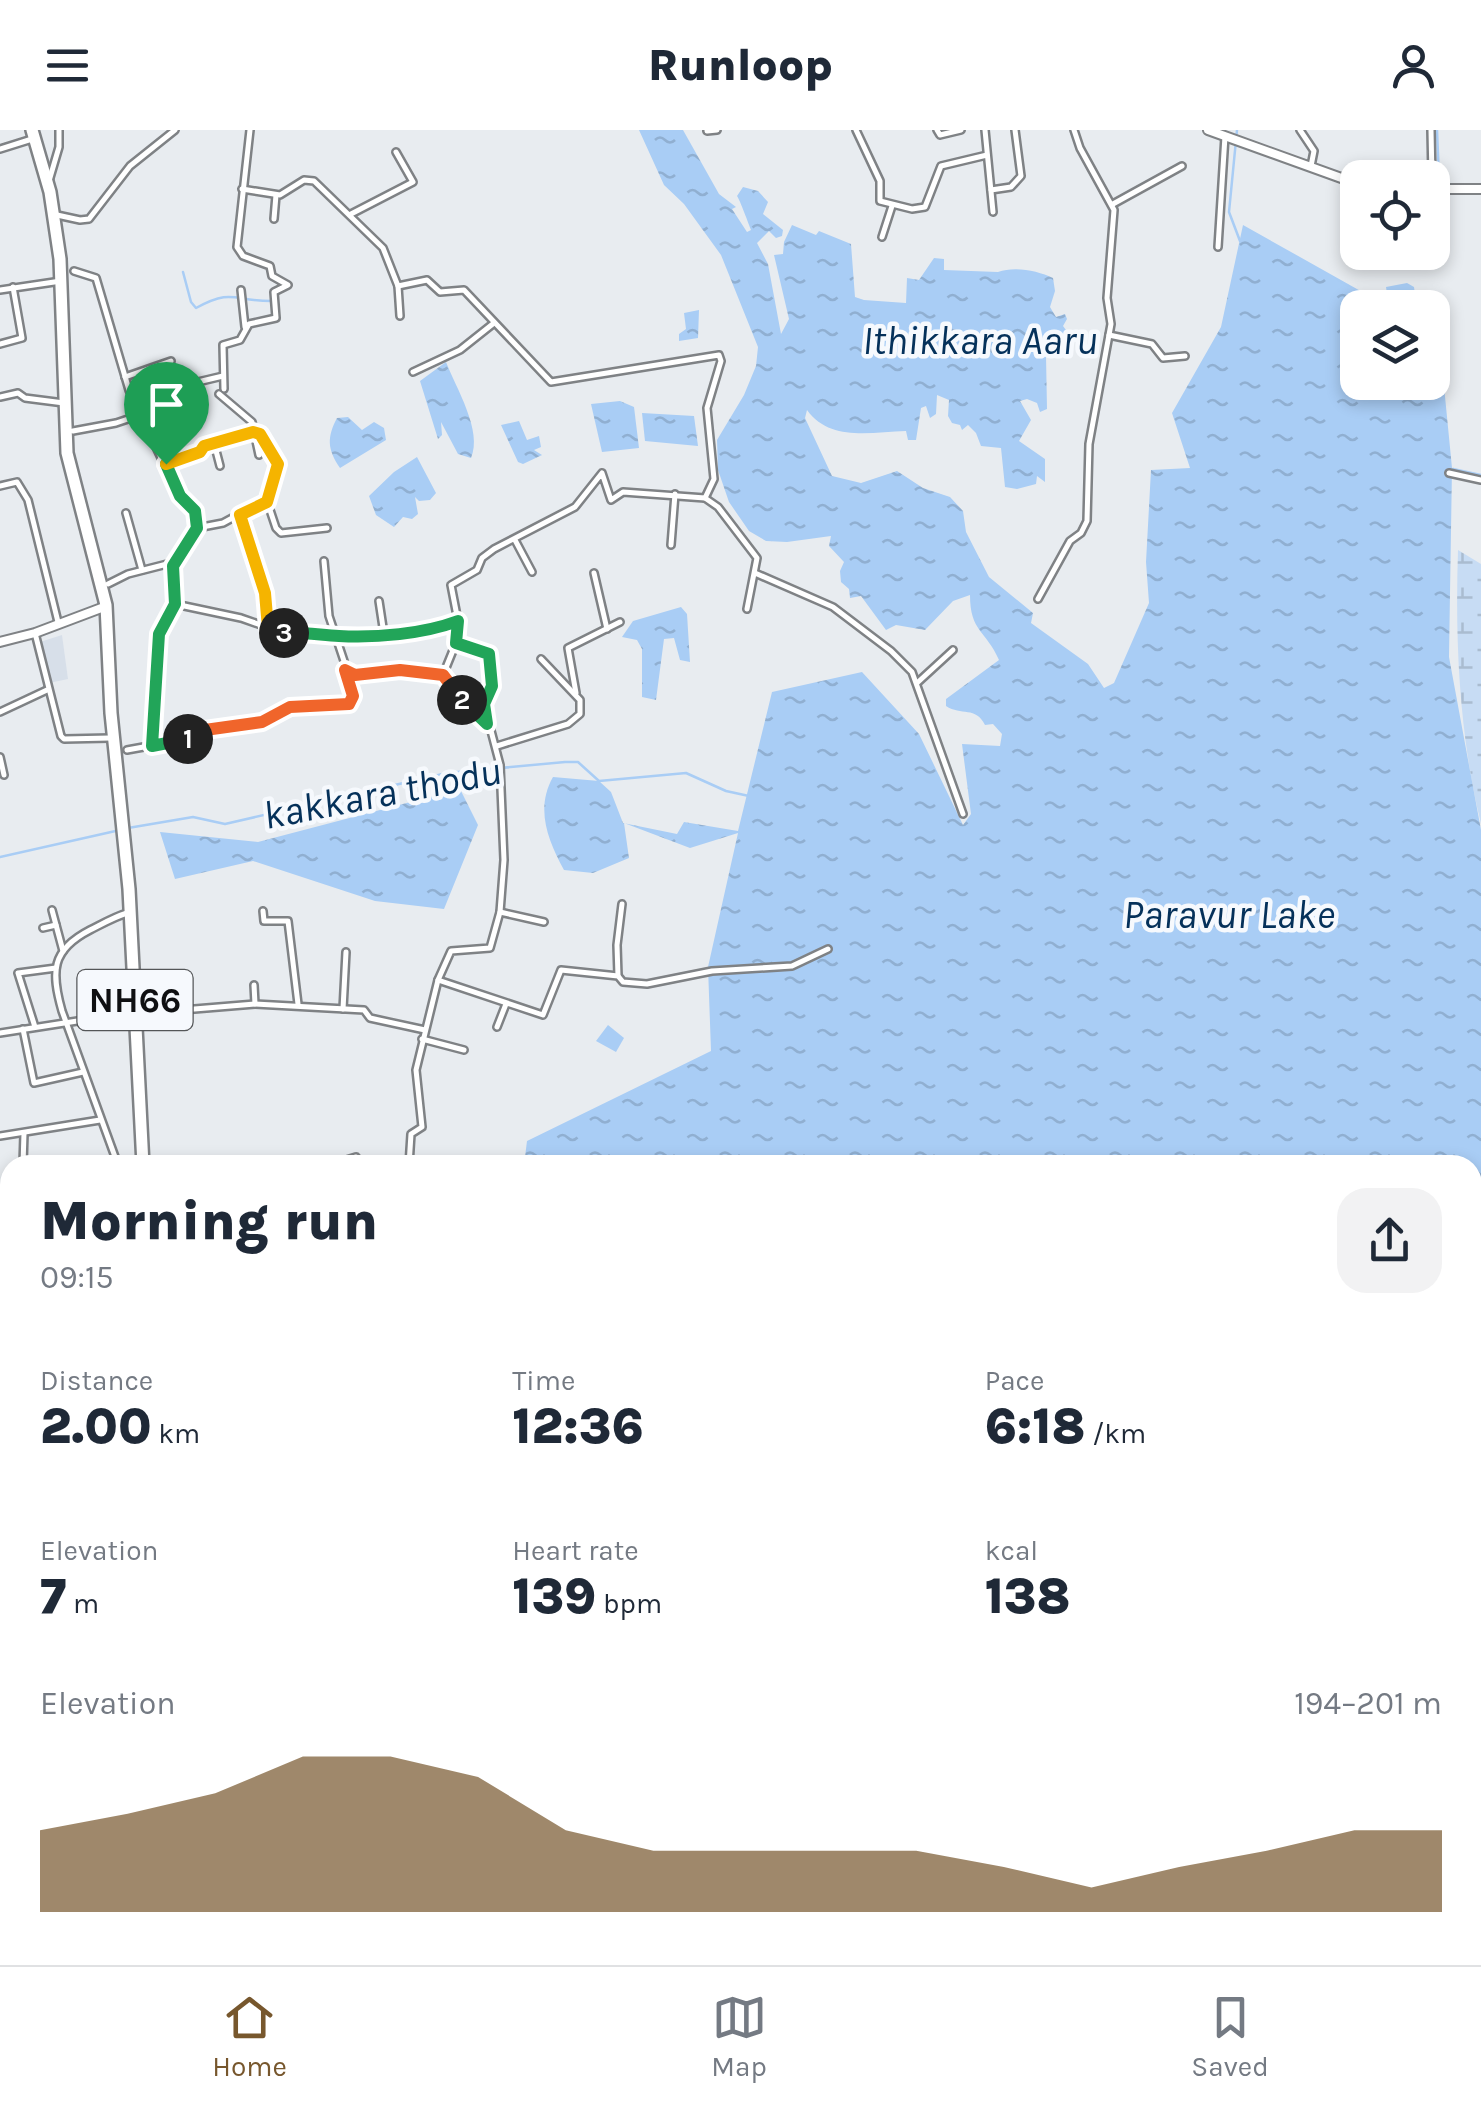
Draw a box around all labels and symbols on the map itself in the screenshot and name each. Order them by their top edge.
water label: Ithikkara Aaru [862,317,1098,364]
pin [124,362,209,465]
pin: 3 [259,608,309,658]
pin: 2 [437,675,487,725]
pin: 1 [163,714,213,764]
water label: kakkara thodu [259,747,505,839]
water label: Paravur Lake [1123,891,1335,938]
road number: NH66 [78,970,192,1030]

